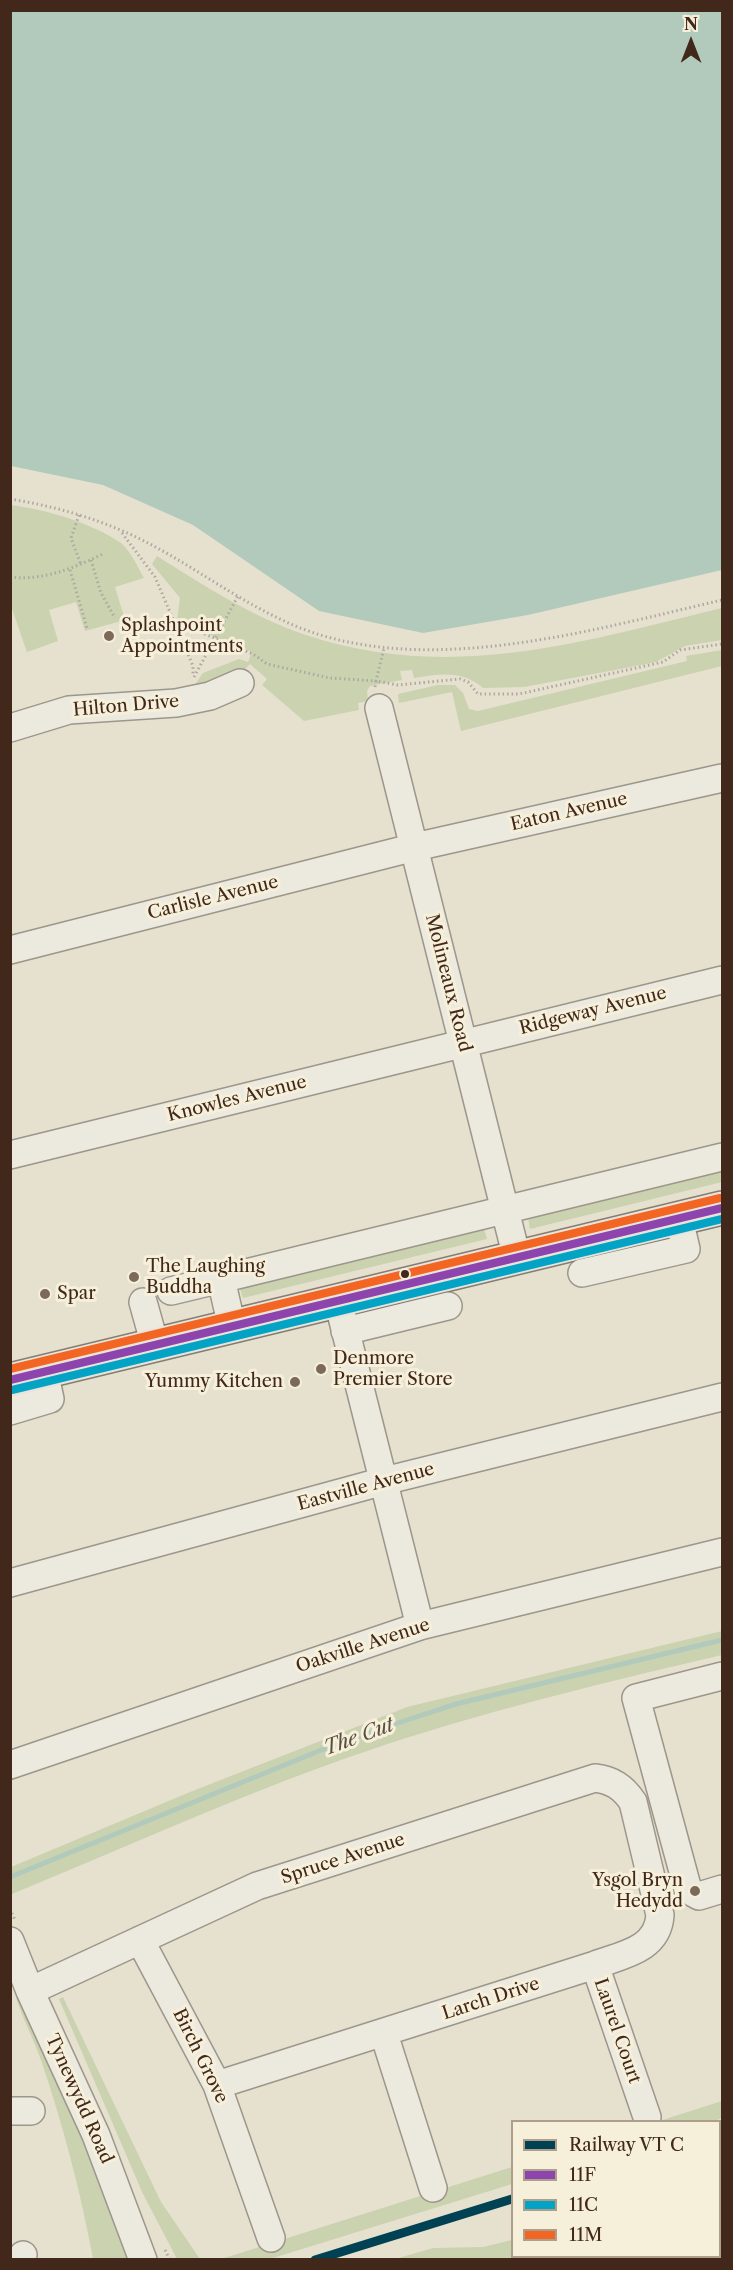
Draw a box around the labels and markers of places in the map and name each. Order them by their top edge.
place label: Splashpoint Appointments [121,615,243,658]
marker: Splashpoint Appointments [102,629,116,643]
place label: The Laughing Buddha [146,1256,265,1298]
unlabelled marker [399,1268,411,1280]
marker: The Laughing Buddha [127,1270,141,1284]
place label: Spar [57,1283,96,1305]
marker: Spar [38,1287,52,1301]
place label: Denmore Premier Store [333,1348,453,1390]
marker: Denmore Premier Store [314,1362,328,1376]
place label: Yummy Kitchen [145,1371,283,1393]
marker: Yummy Kitchen [288,1375,302,1389]
place label: Ysgol Bryn Hedydd [592,1870,683,1912]
marker: Ysgol Bryn Hedydd [688,1884,702,1898]

